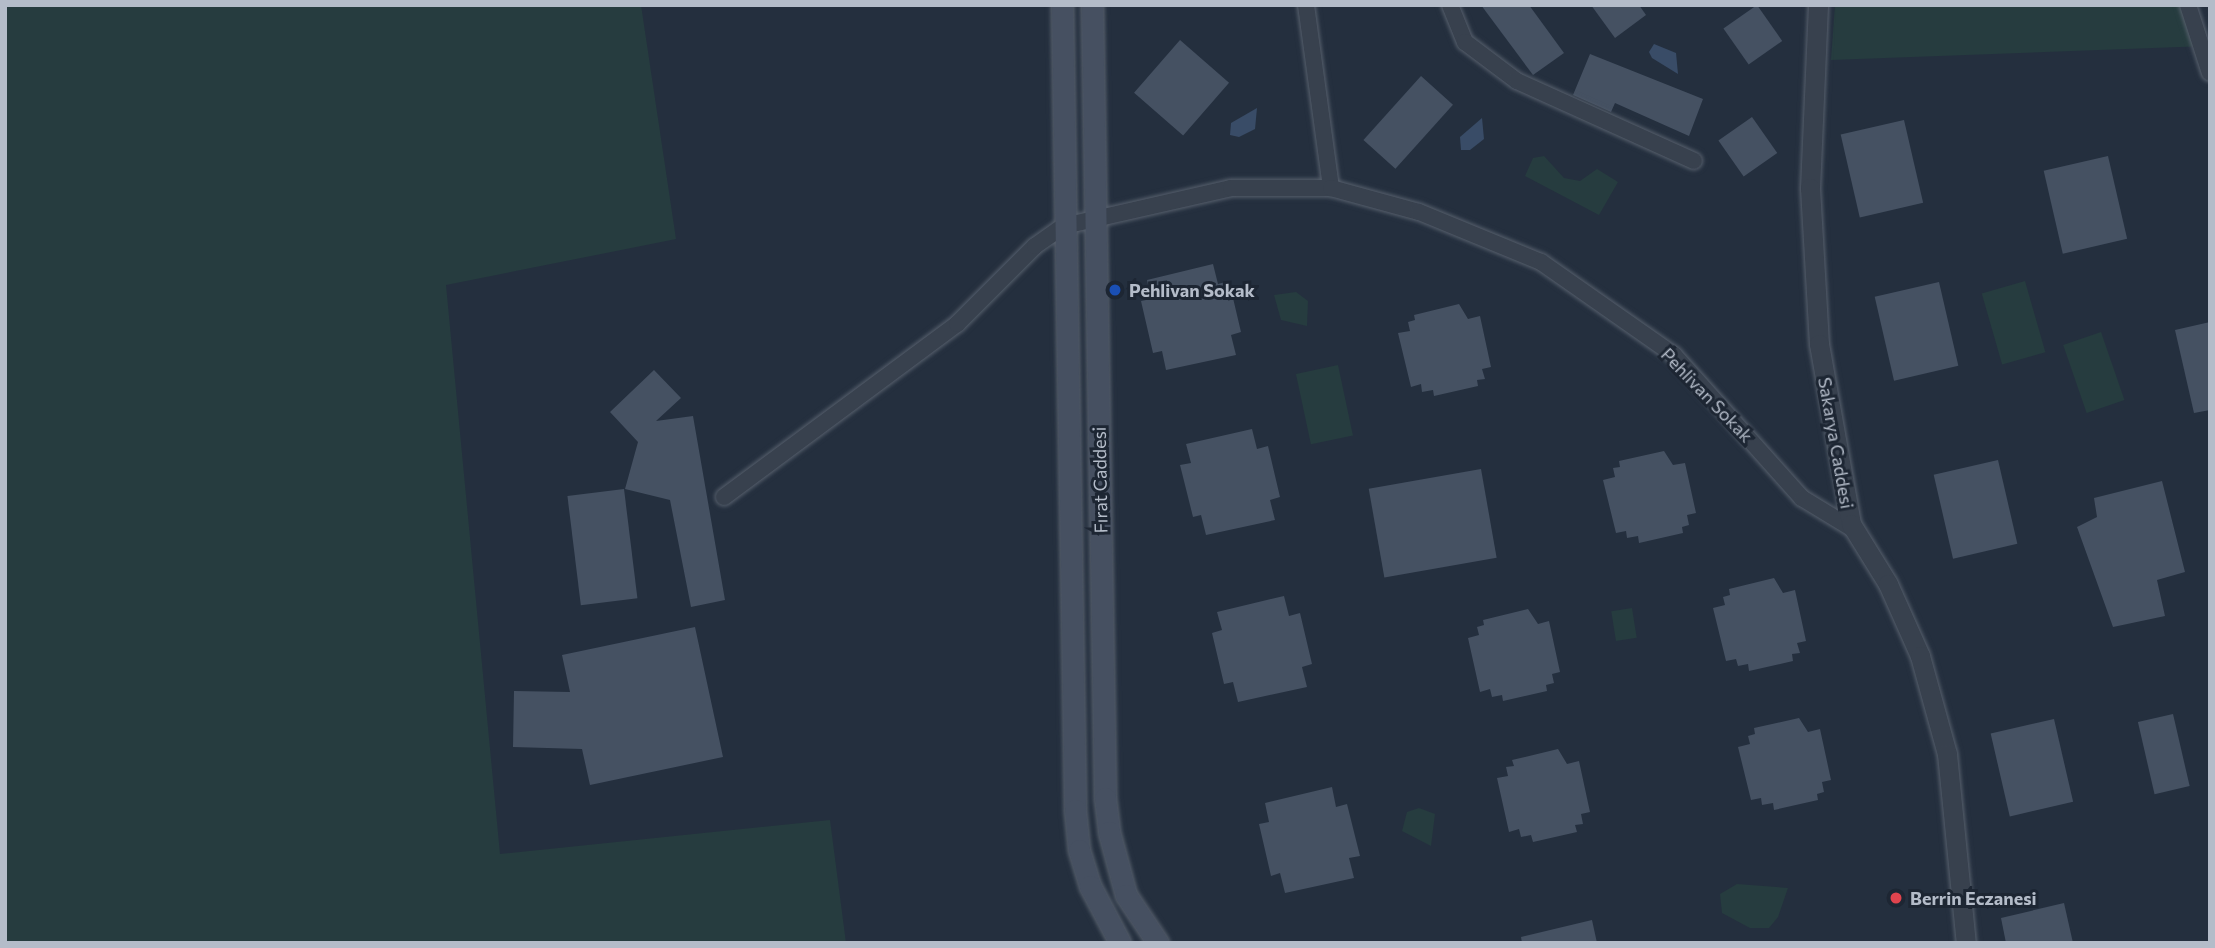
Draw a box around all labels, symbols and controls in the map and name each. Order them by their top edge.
place label: Pehlivan Sokak [1129,279,1255,301]
marker: Pehlivan Sokak [1107,282,1123,298]
street label: Pehlivan Sokak [1657,343,1757,447]
street label: Sakarya Caddesi [1814,376,1858,510]
street label: Fırat Caddesi [1088,426,1112,534]
place label: Berrin Eczanesi [1910,887,2037,909]
marker: Berrin Eczanesi [1888,890,1904,906]

